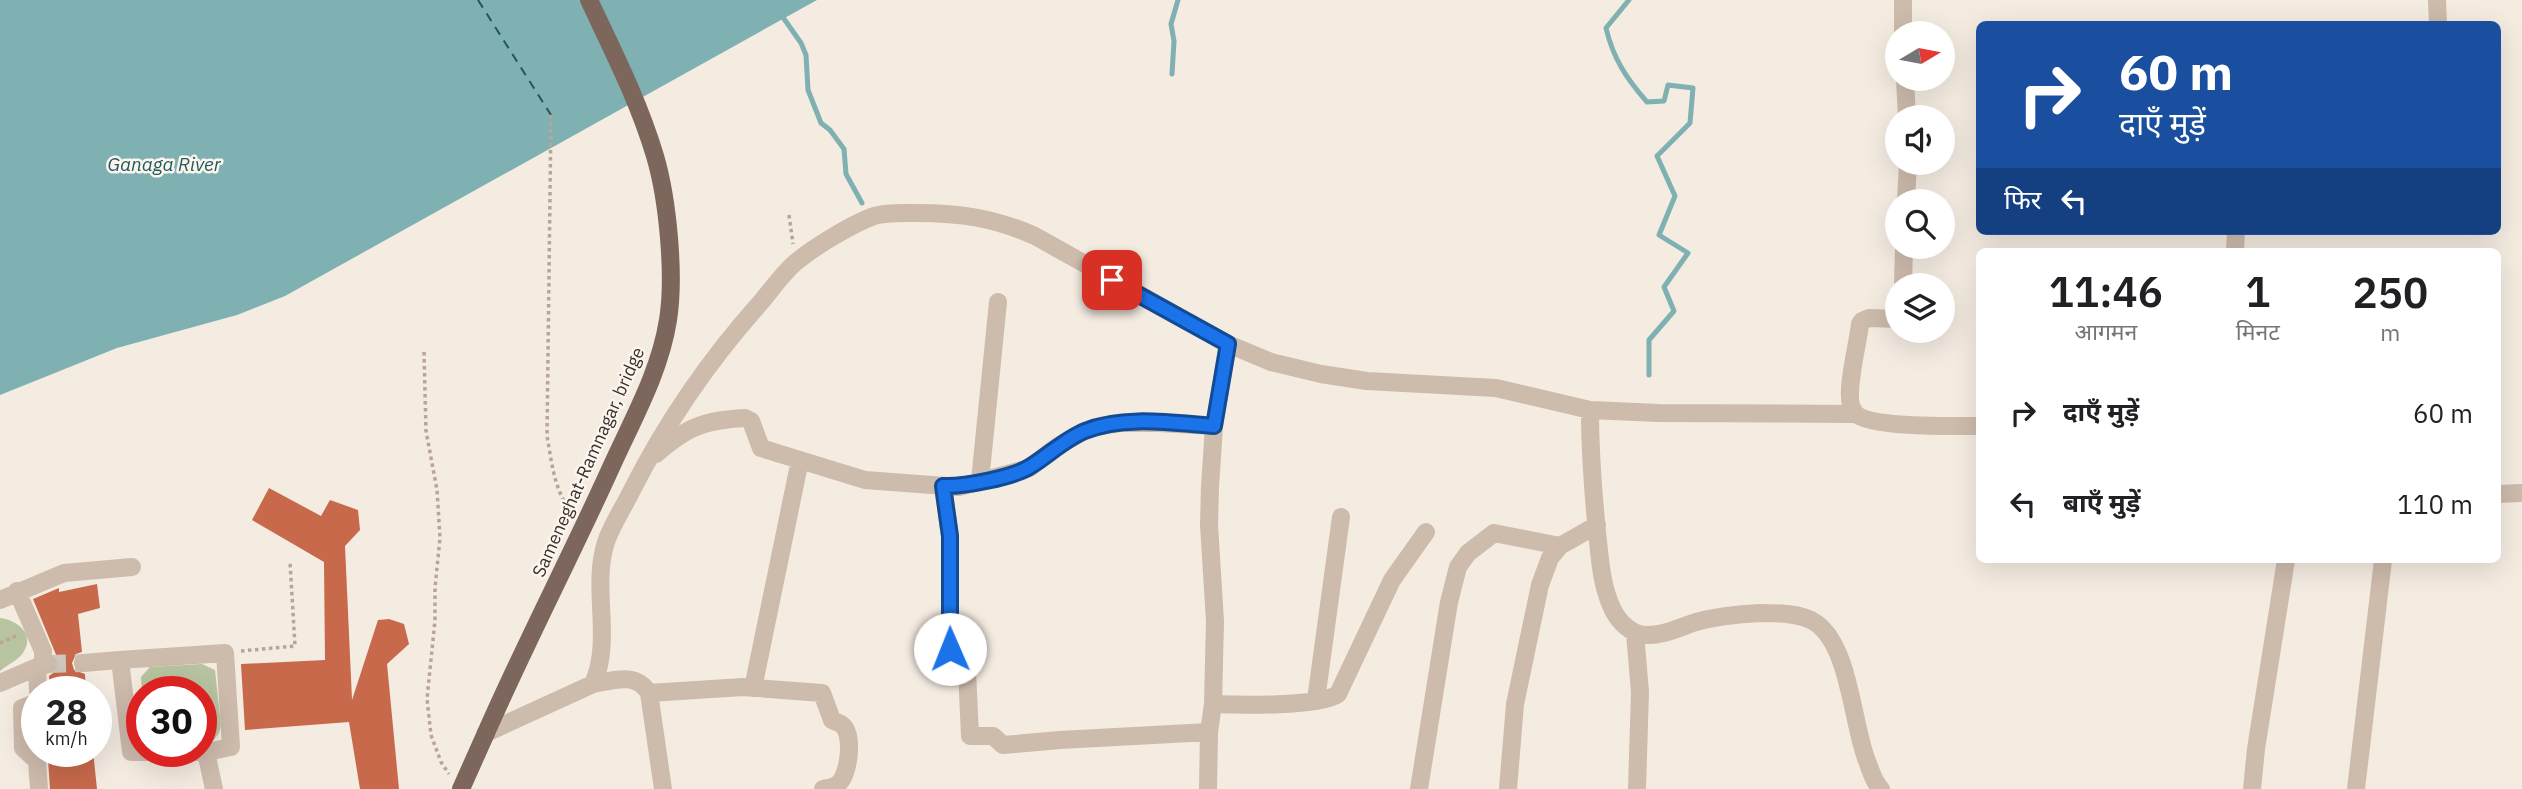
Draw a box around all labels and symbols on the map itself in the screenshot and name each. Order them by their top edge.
north arrow [1885,21,1955,91]
water label: Ganaga River [107,152,222,176]
pin [1082,250,1142,310]
street label: Sameneghat-Ramnagar, bridge [527,343,649,581]
position arrow [913,612,987,686]
speed limit sign: 30 [126,676,217,767]

